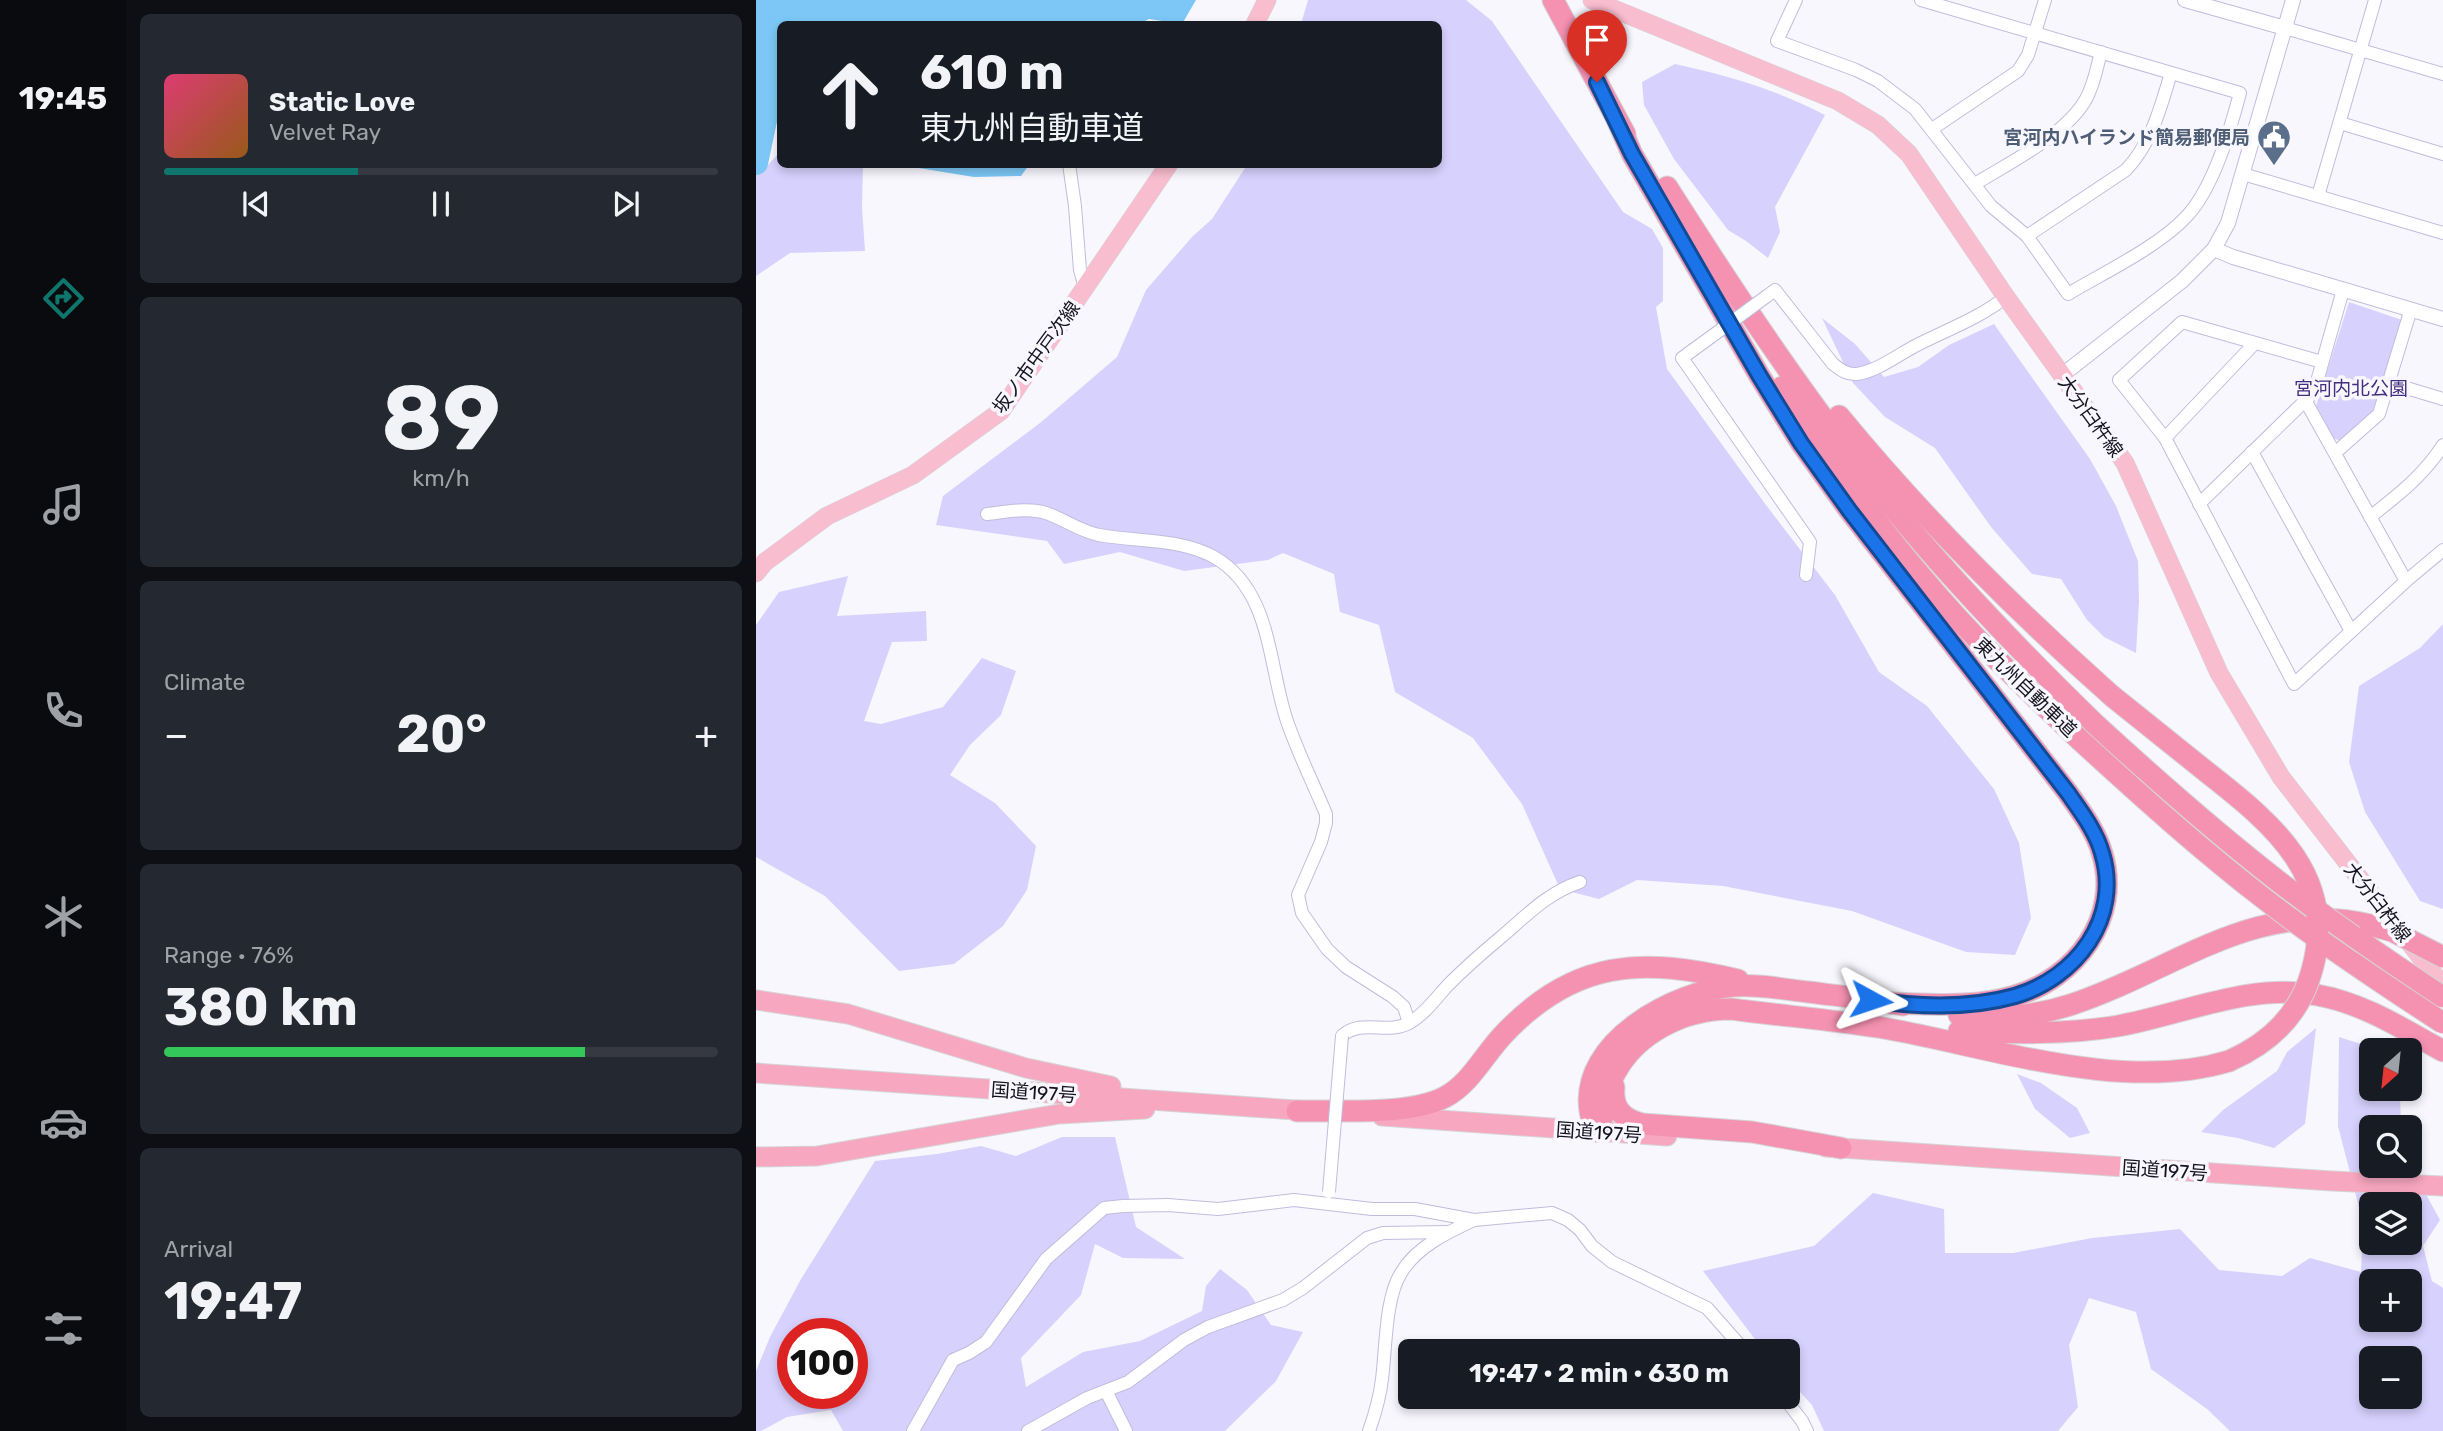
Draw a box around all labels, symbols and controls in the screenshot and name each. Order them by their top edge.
pin [1567,10,1627,82]
icon: arrive [1578,21,1616,59]
text: 610 m [920,43,1064,101]
icon: ahead [805,49,896,140]
text: 19:45 [19,79,107,117]
text: Static Love [269,87,415,118]
text: 東九州自動車道 [920,109,1144,147]
text: Velvet Ray [269,118,381,146]
public building icon: 宮河内ハイランド簡易郵便局 [2255,118,2293,167]
place label: 宮河内ハイランド簡易郵便局 [2003,126,2250,149]
icon: previous [237,185,275,223]
icon: pause [422,185,460,223]
icon: next [607,185,645,223]
icon: directions [39,274,88,323]
street label: 坂ノ市中戸次線 [988,297,1085,418]
text: 89 [381,364,501,472]
street label: 大分臼杵線 [2053,371,2128,461]
park label: 宮河内北公園 [2294,377,2408,400]
text: km/h [412,464,470,492]
icon: music [39,480,88,529]
street label: 東九州自動車道 [1970,633,2081,742]
text: Climate [164,668,245,696]
icon: phone [39,686,88,735]
text: 20° [396,703,487,765]
text: − [164,712,189,758]
text: + [694,712,718,758]
street label: 大分臼杵線 [2339,858,2416,947]
icon: climate [39,892,88,941]
text: Range · 76% [164,941,294,969]
position arrow [1834,963,1908,1037]
text: 380 km [164,976,358,1038]
north arrow [2359,1038,2422,1101]
map controls [2359,1038,2422,1409]
street label: 国道197号 [990,1078,1078,1107]
icon: car [39,1098,88,1147]
button: search [2359,1115,2422,1178]
street label: 国道197号 [1555,1118,1643,1147]
street label: 国道197号 [2121,1156,2209,1185]
button: layers [2359,1192,2422,1255]
text: Arrival [164,1235,233,1263]
button: + [2359,1269,2422,1332]
text: 19:47 [164,1270,302,1332]
icon: filters [39,1304,88,1353]
speed limit sign: 100 [777,1318,868,1409]
button: − [2359,1346,2422,1409]
text: 19:47 · 2 min · 630 m [1469,1358,1729,1389]

